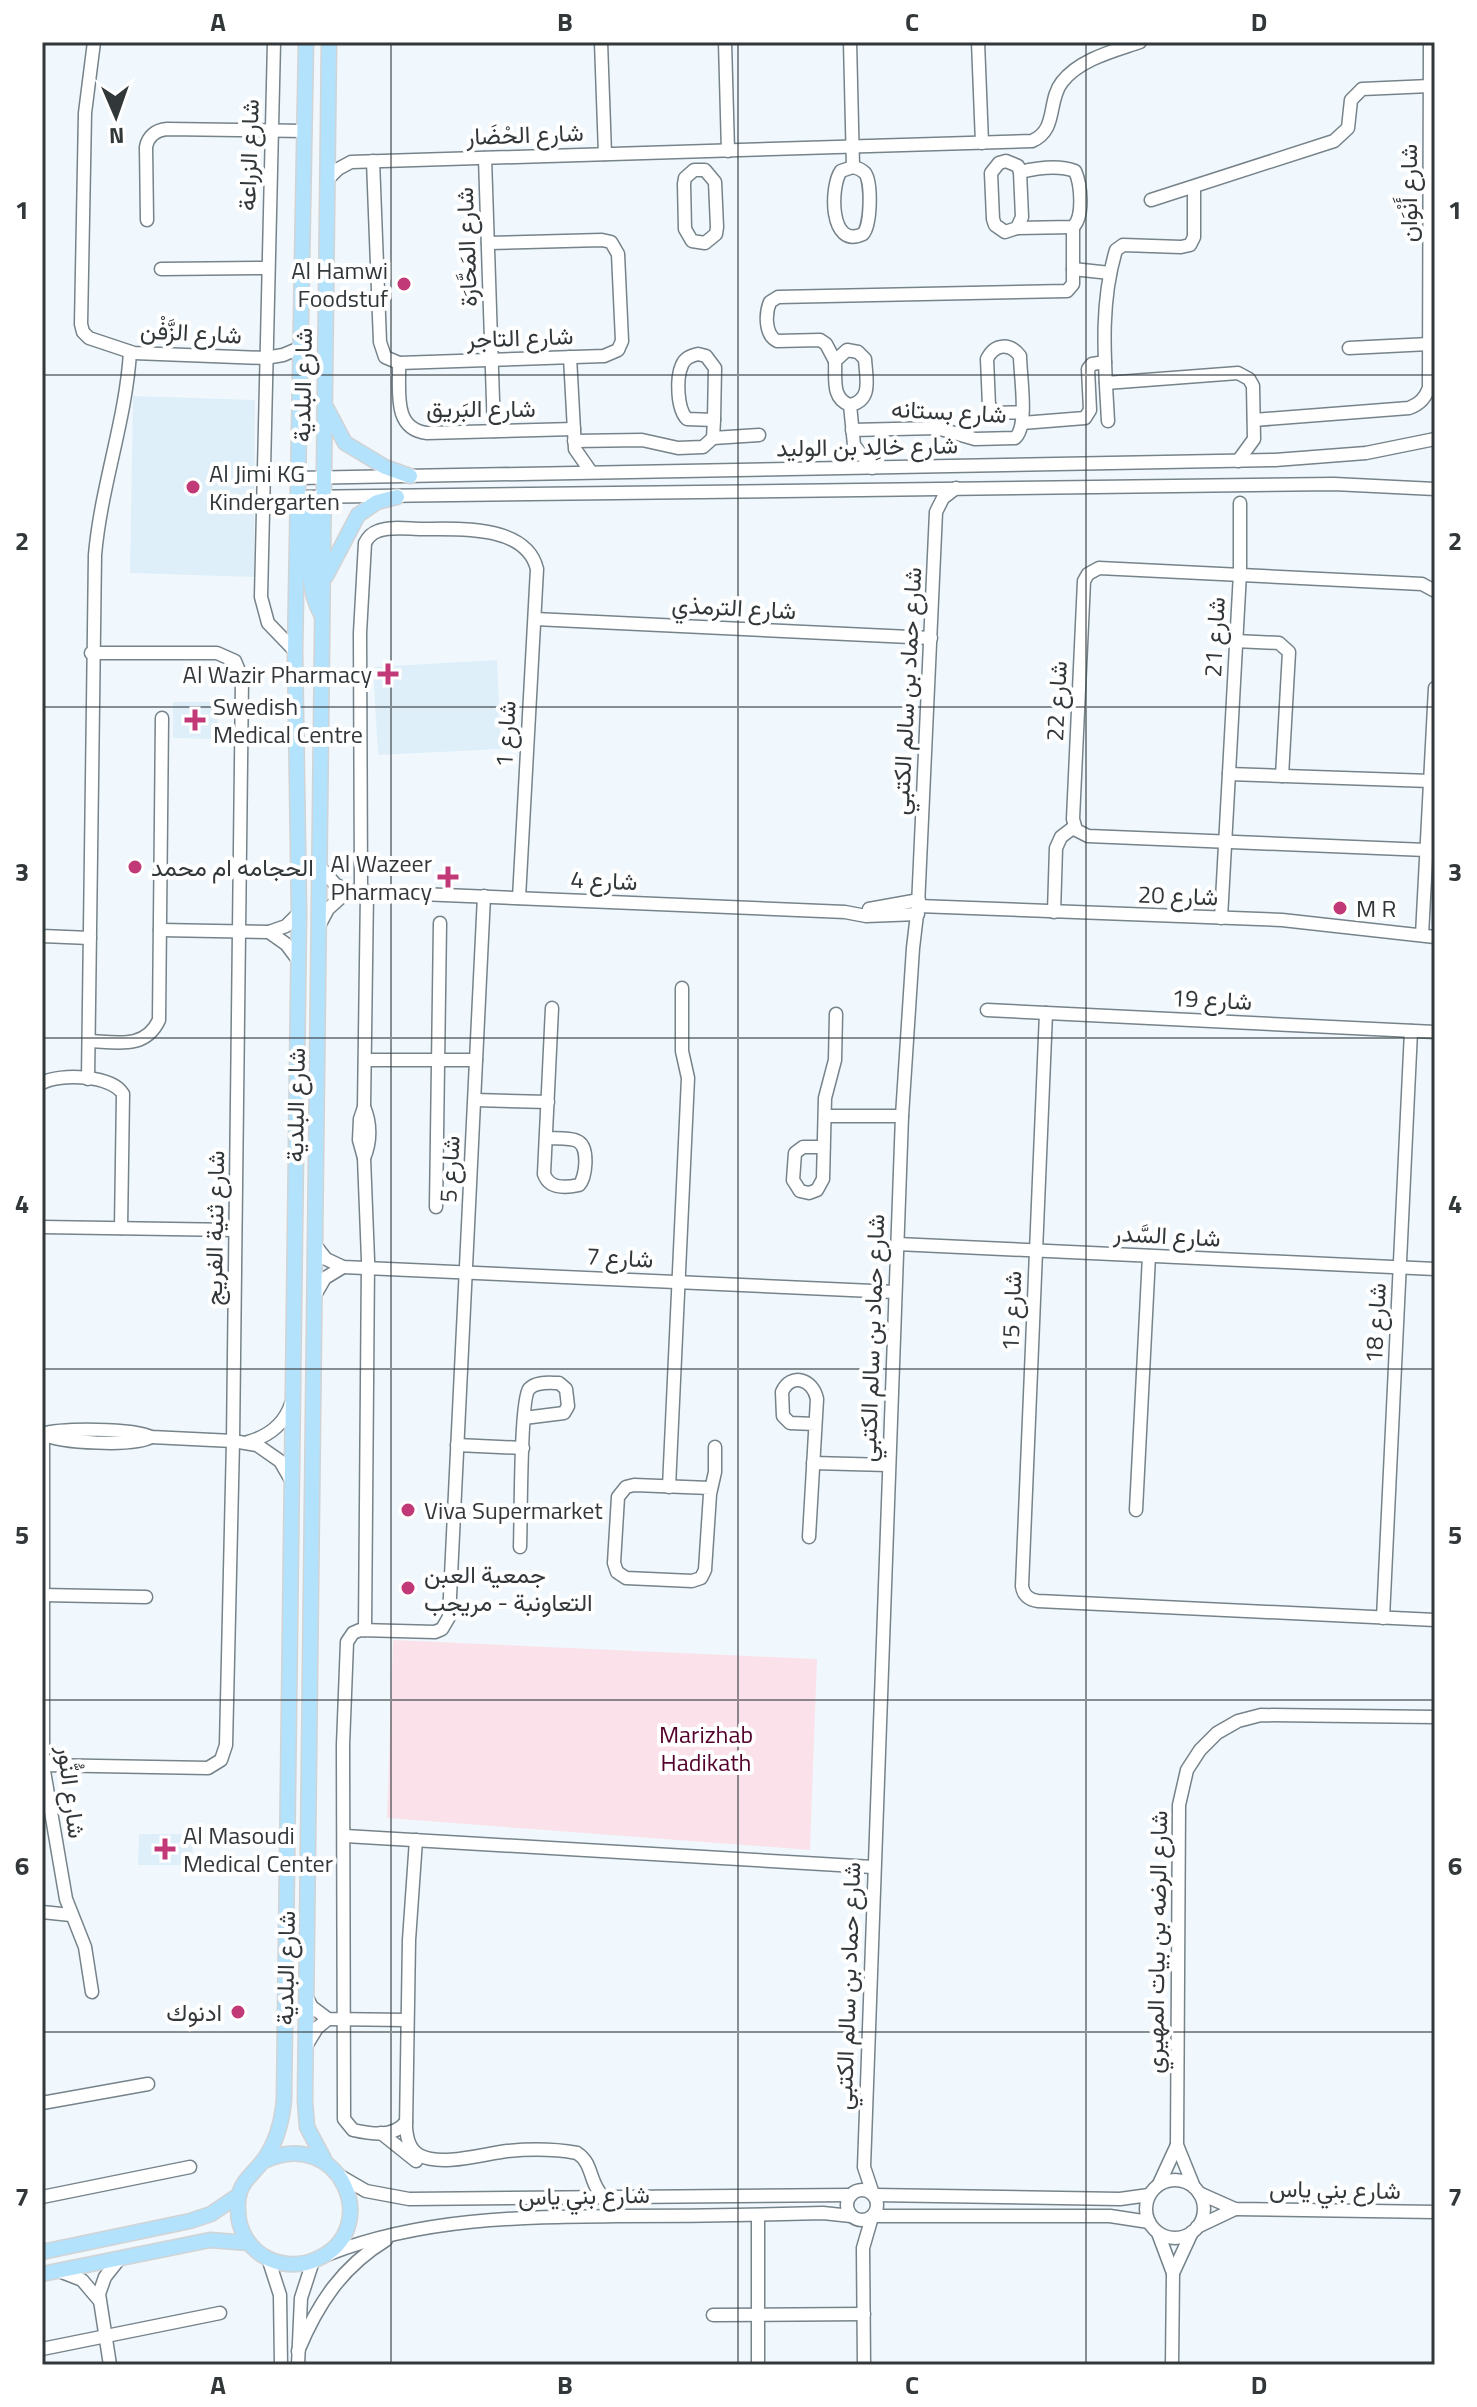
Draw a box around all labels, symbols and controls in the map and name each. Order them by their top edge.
text: A [210,2,226,41]
text: B [557,2,573,41]
text: C [905,2,919,41]
text: D [1251,2,1267,41]
north arrow [76,76,156,156]
street label: شارع الزراعة [228,98,268,212]
street label: شارع الحْضَار [465,114,584,154]
text: N [108,119,125,153]
street label: شارع أَنْوَان [1390,144,1426,242]
street label: شارع المَحَّارَة [446,186,486,308]
text: 1 [15,190,29,229]
text: 1 [1448,190,1462,229]
place label: Al Hamwi Foodstuf [291,252,388,316]
marker: Al Hamwi Foodstuf [395,275,413,293]
street label: شارع الزَّفْن [139,311,243,353]
street label: شارع التاجر [465,317,574,357]
street label: شارع البلدية [283,327,321,443]
street label: شارع البَريق [426,390,536,426]
street label: شارع بستانه [890,390,1008,432]
street label: شارع خالِد بن الوليد [776,426,958,466]
place label: Al Jimi KG Kindergarten [209,455,340,519]
marker: Al Jimi KG Kindergarten [184,478,202,496]
text: 2 [15,521,29,560]
text: 2 [1448,521,1462,560]
street label: شارع حماد بن سالم الكتبي [882,566,932,816]
street label: شارع الترمذي [671,586,797,630]
street label: شارع 21 [1194,596,1234,678]
place label: Al Wazir Pharmacy [183,656,372,692]
street label: شارع 22 [1036,660,1076,742]
marker: Al Wazir Pharmacy [379,665,397,683]
place label: Swedish Medical Centre [213,688,363,752]
street label: شارع 1 [485,700,525,768]
marker: Swedish Medical Centre [184,709,206,731]
place label: Al Wazeer Pharmacy [330,845,432,909]
place label: الحجامه ام محمد [151,849,314,885]
text: 3 [15,852,29,891]
text: 3 [1448,852,1462,891]
marker: الحجامه ام محمد [126,858,144,876]
street label: شارع 4 [570,861,638,899]
marker: Al Wazeer Pharmacy [439,868,457,886]
street label: شارع 20 [1137,876,1219,914]
place label: M R [1356,890,1396,926]
marker: M R [1331,899,1349,917]
street label: شارع 19 [1171,979,1253,1019]
street label: شارع البلدية [276,1047,314,1163]
street label: شارع 5 [429,1135,469,1203]
street label: شارع ثنية الفريج [195,1150,233,1306]
text: 4 [15,1184,29,1223]
text: 4 [1448,1184,1462,1223]
street label: شارع حماد بن سالم الكتبي [849,1213,895,1463]
street label: شارع السَّدر [1111,1214,1222,1256]
street label: شارع 7 [586,1237,654,1277]
street label: شارع 15 [992,1270,1030,1352]
street label: شارع 18 [1355,1282,1395,1364]
place label: Viva Supermarket [424,1492,603,1528]
marker: Viva Supermarket [399,1501,417,1519]
text: 5 [15,1515,29,1554]
text: 5 [1448,1515,1462,1554]
place label: جمعية العبن التعاونبة - مريجب [424,1556,593,1620]
marker: جمعية العبن التعاونبة - مريجب [399,1579,417,1597]
park label: Marizhab Hadikath [659,1716,753,1780]
street label: شارع النُّور [48,1743,96,1840]
street label: شارع الرضه بن بيات المهيري [1136,1810,1178,2074]
place label: Al Masoudi Medical Center [183,1817,333,1881]
marker: Al Masoudi Medical Center [154,1838,176,1860]
text: 6 [15,1846,29,1885]
text: 6 [1448,1846,1462,1885]
street label: شارع حماد بن سالم الكتبي [825,1861,871,2111]
street label: شارع البلدية [266,1910,304,2026]
place label: ادنوك [166,1994,222,2030]
marker: ادنوك [229,2003,247,2021]
street label: شارع بني ياس [1269,2170,1401,2210]
street label: شارع بني ياس [518,2176,650,2216]
text: 7 [15,2177,29,2216]
text: 7 [1448,2177,1462,2216]
text: A [210,2365,226,2404]
text: B [557,2365,573,2404]
text: C [905,2365,919,2404]
text: D [1251,2365,1267,2404]

